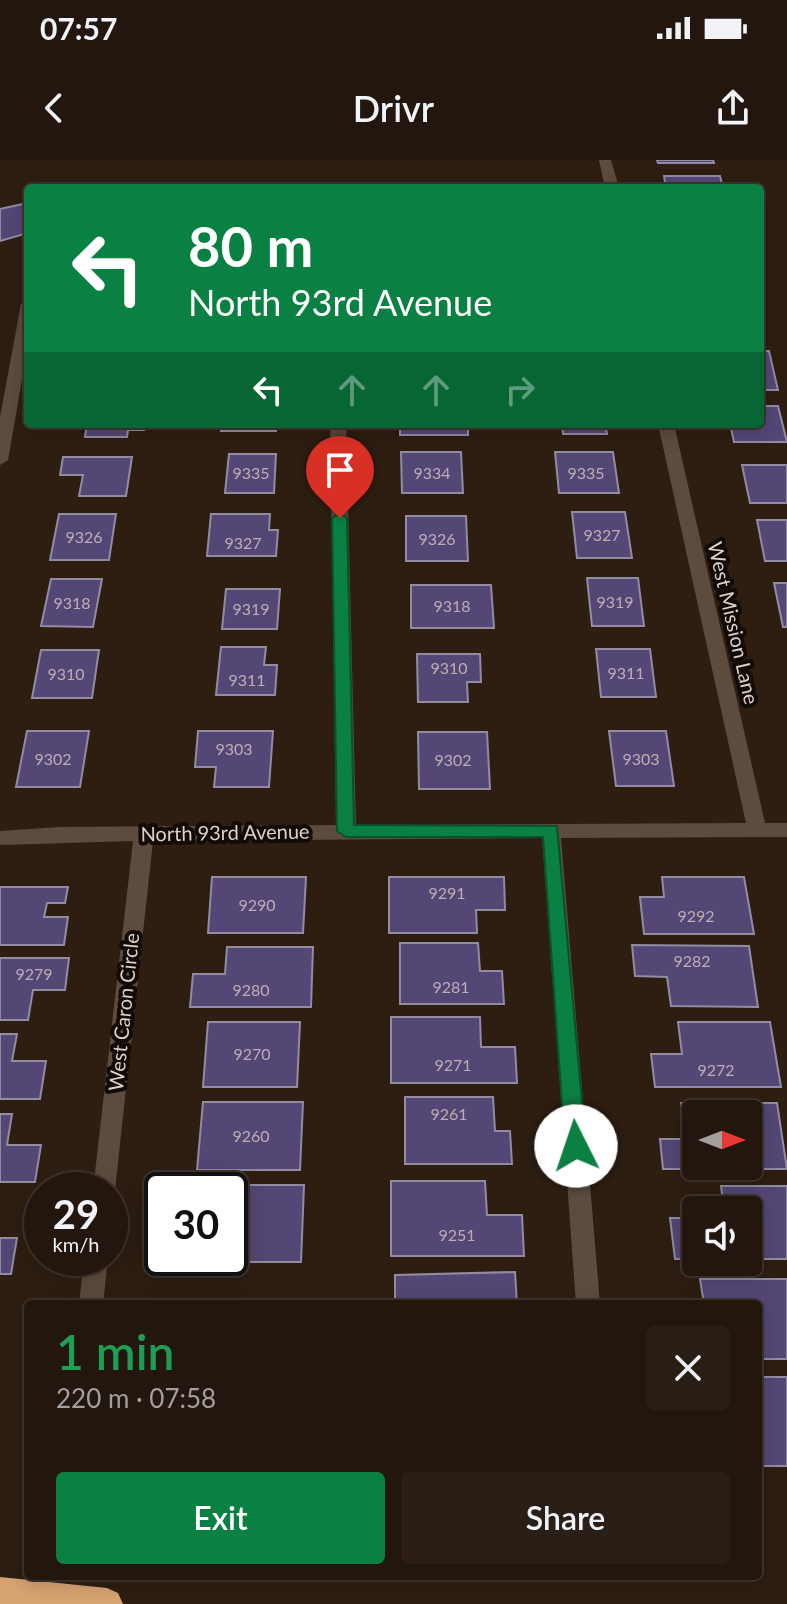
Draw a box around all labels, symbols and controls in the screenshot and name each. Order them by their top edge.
text: 07:57 [40,10,117,46]
icon: back [32,86,76,130]
text: Drivr [353,86,434,130]
icon: share [711,86,755,130]
text: 80 m [188,212,313,279]
icon: left [56,216,160,320]
text: North 93rd Avenue [188,280,492,324]
icon: left [246,368,290,412]
icon: ahead [330,368,374,412]
icon: ahead [414,368,458,412]
icon: right [498,368,542,412]
pin [306,436,374,518]
icon: arrive [318,448,362,492]
house number: 9335 [232,463,270,482]
house number: 9334 [413,463,451,482]
house number: 9335 [567,463,605,482]
house number: 9327 [583,525,621,544]
house number: 9326 [65,527,103,546]
house number: 9326 [418,529,456,548]
house number: 9327 [224,533,262,552]
street label: West Mission Lane [704,539,764,706]
house number: 9319 [596,592,634,611]
house number: 9318 [53,593,91,612]
house number: 9318 [433,596,471,615]
house number: 9319 [232,599,270,618]
house number: 9310 [430,658,468,677]
house number: 9311 [607,663,645,682]
house number: 9310 [47,664,85,683]
house number: 9311 [228,670,266,689]
house number: 9303 [215,739,253,758]
house number: 9302 [34,749,72,768]
house number: 9303 [622,749,660,768]
house number: 9302 [434,750,472,769]
street label: North 93rd Avenue [140,819,310,845]
house number: 9291 [428,883,466,902]
house number: 9290 [238,895,276,914]
house number: 9292 [677,906,715,925]
street label: West Caron Circle [103,932,143,1092]
house number: 9282 [673,951,711,970]
house number: 9279 [15,964,53,983]
house number: 9281 [432,977,470,996]
house number: 9280 [232,980,270,999]
house number: 9270 [233,1044,271,1063]
house number: 9271 [434,1055,472,1074]
house number: 9272 [697,1060,735,1079]
north arrow [682,1100,762,1180]
map controls [682,1100,762,1276]
house number: 9261 [430,1104,468,1123]
position arrow [534,1104,618,1188]
house number: 9260 [232,1126,270,1145]
speed limit sign: 30 [144,1172,248,1276]
text: 29 [53,1190,99,1238]
button: sound [682,1196,762,1276]
house number: 9251 [438,1225,476,1244]
text: km/h [53,1232,99,1256]
text: 1 min [56,1323,174,1380]
button: close [646,1326,730,1410]
text: 220 m · 07:58 [56,1382,216,1414]
button: Exit [56,1472,385,1564]
button: Share [401,1472,730,1564]

